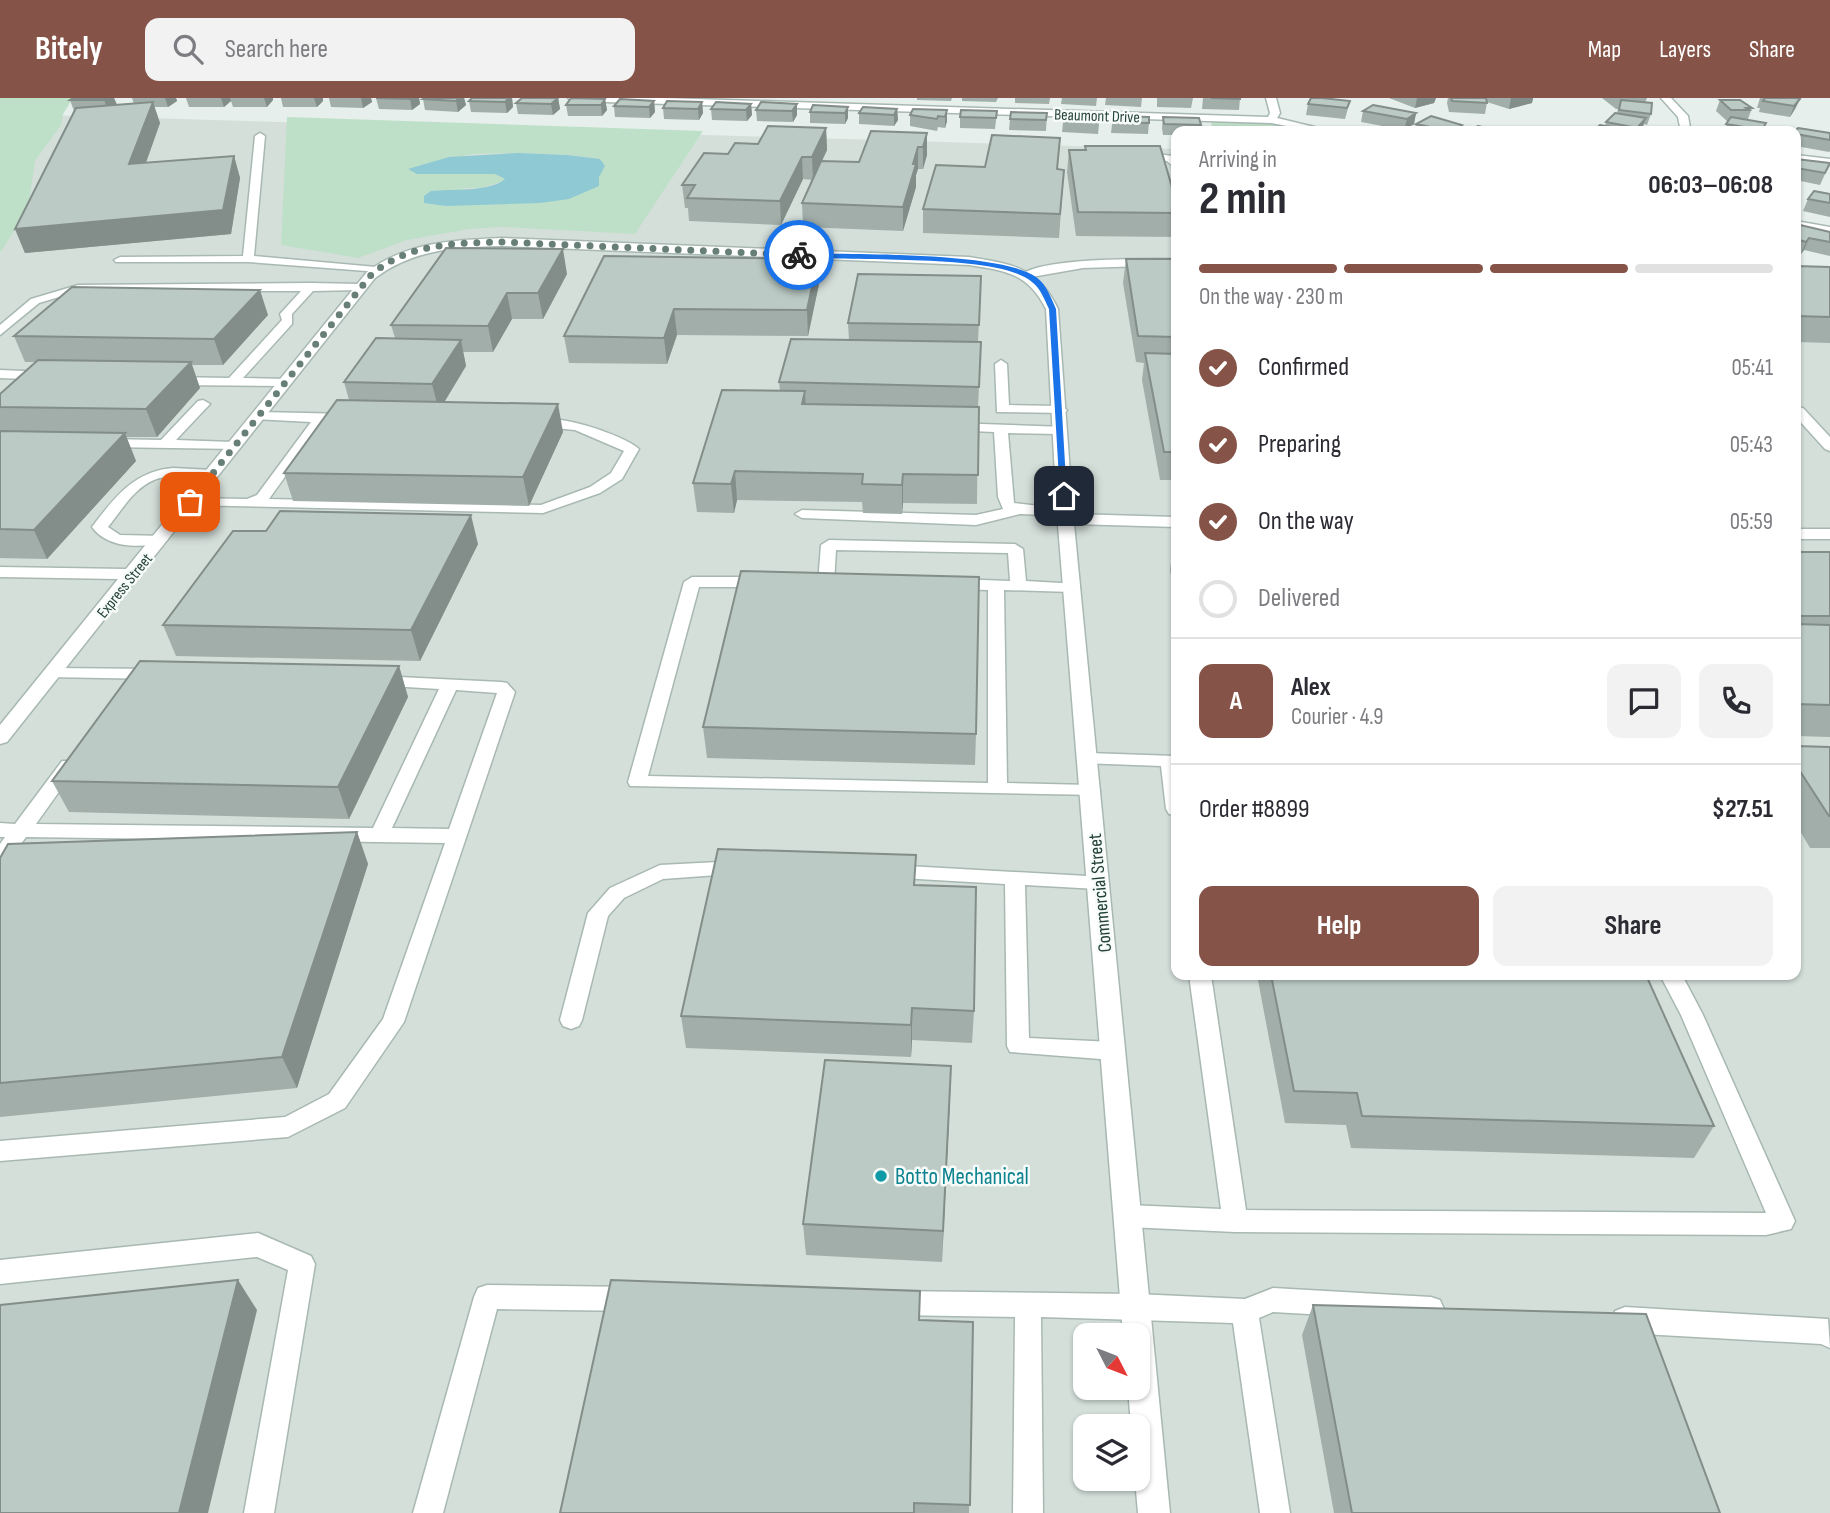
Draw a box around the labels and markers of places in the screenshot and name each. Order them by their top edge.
pin [1034,466,1094,526]
pin [160,472,220,532]
place label: Botto Mechanical [895,1163,1029,1191]
marker: Botto Mechanical [873,1168,889,1184]

